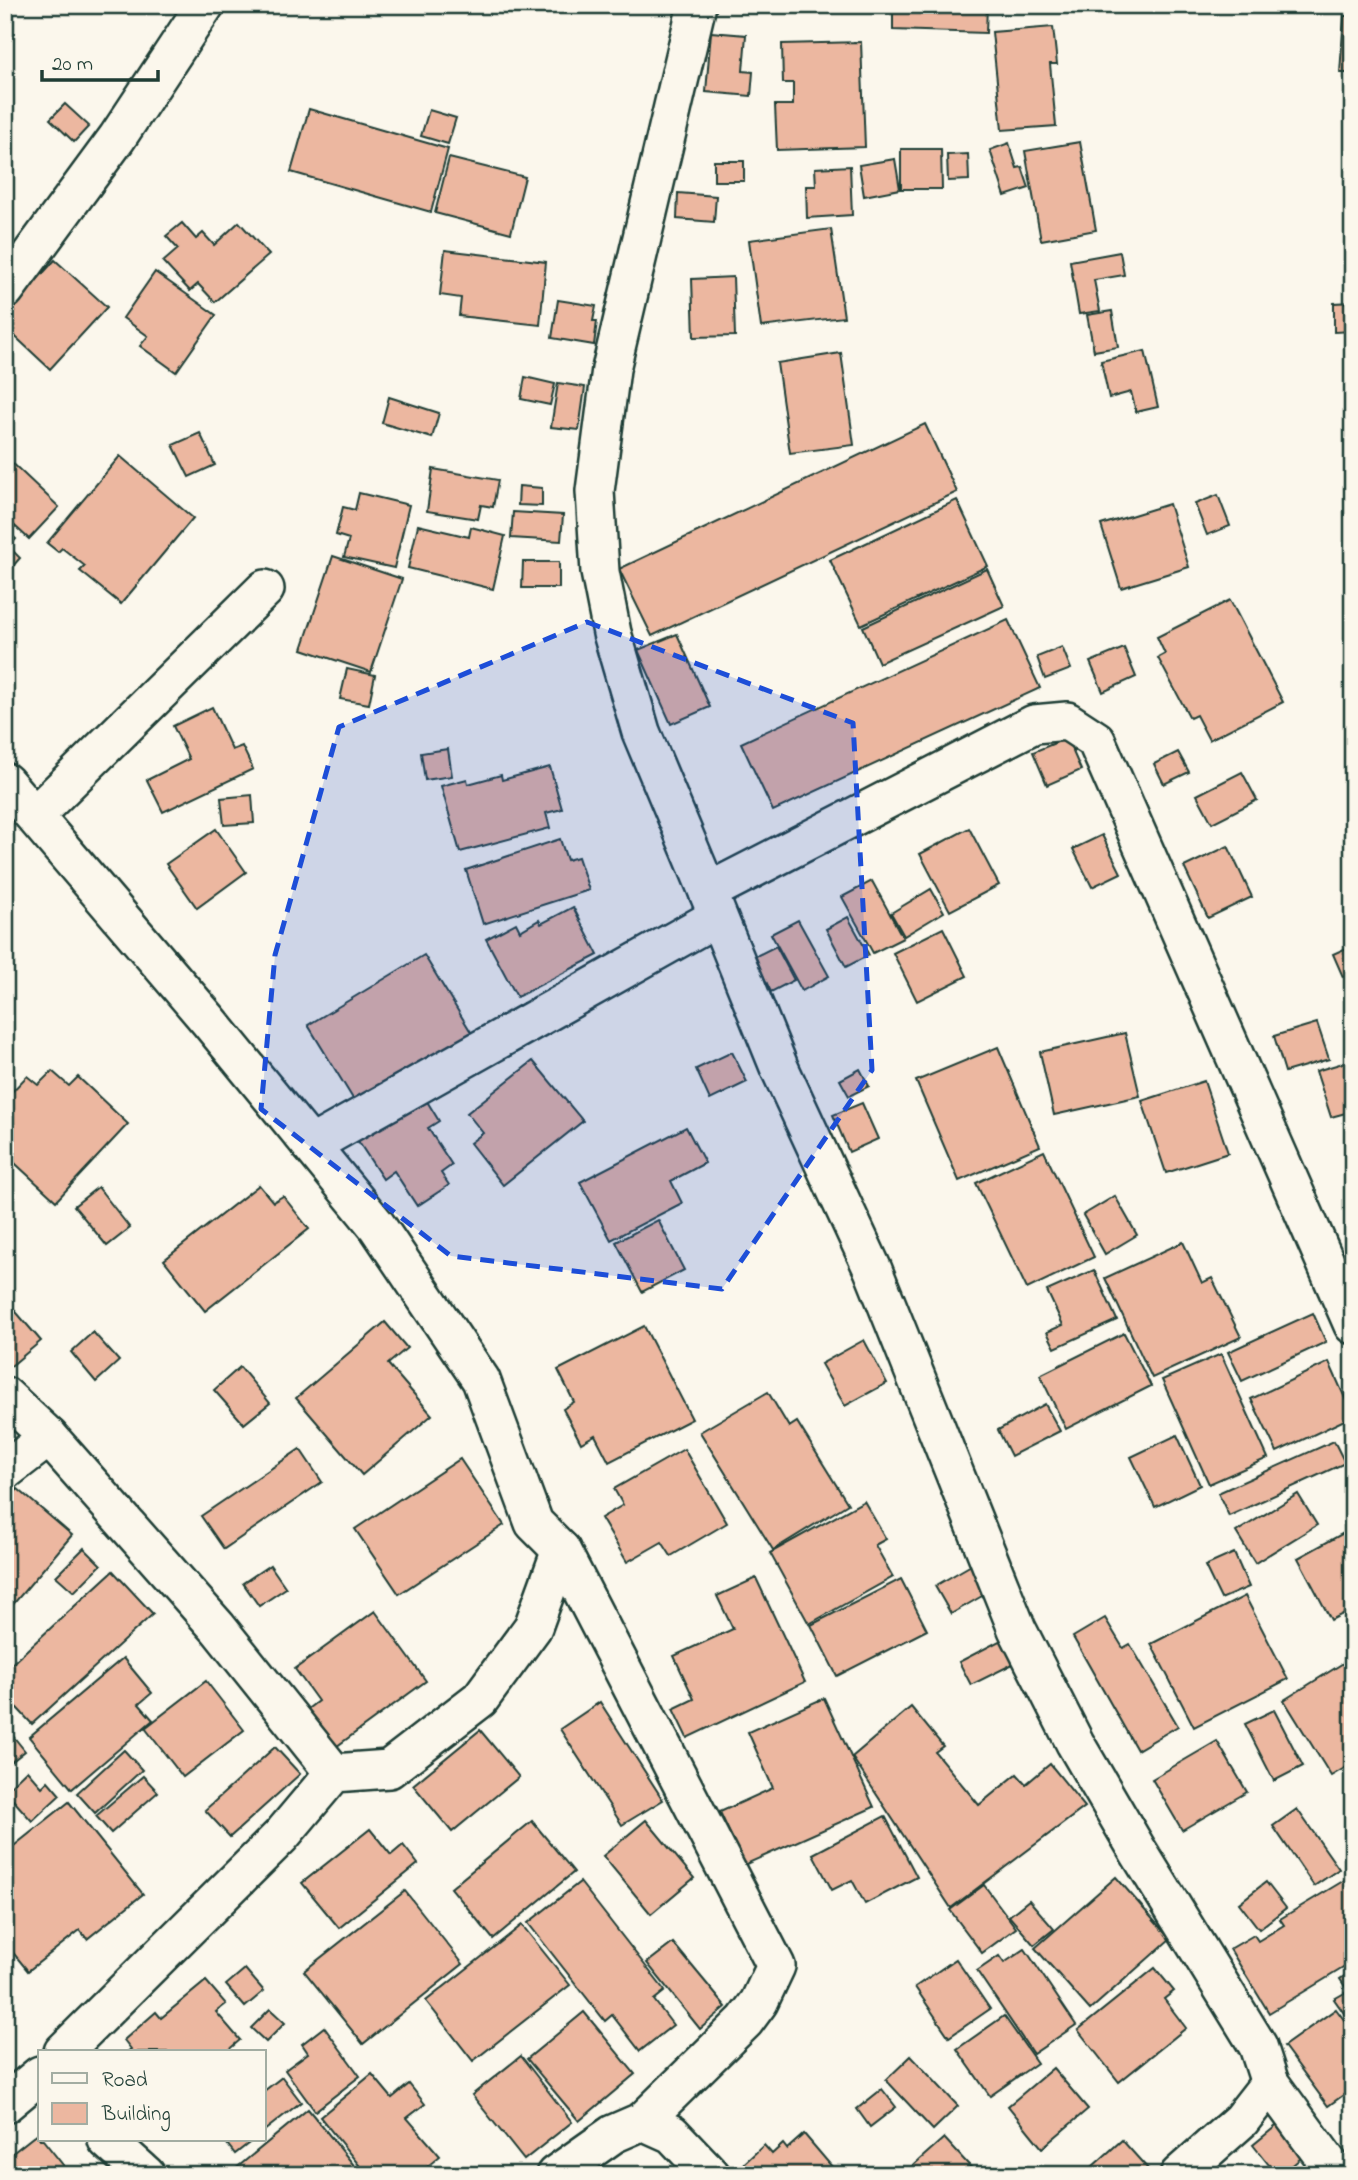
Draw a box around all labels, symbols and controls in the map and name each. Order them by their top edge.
scale bar [42,38,158,82]
text: 20 m [52,50,93,80]
legend [38,2050,266,2142]
text: Road [102,2066,148,2096]
text: Building [101,2100,171,2132]

